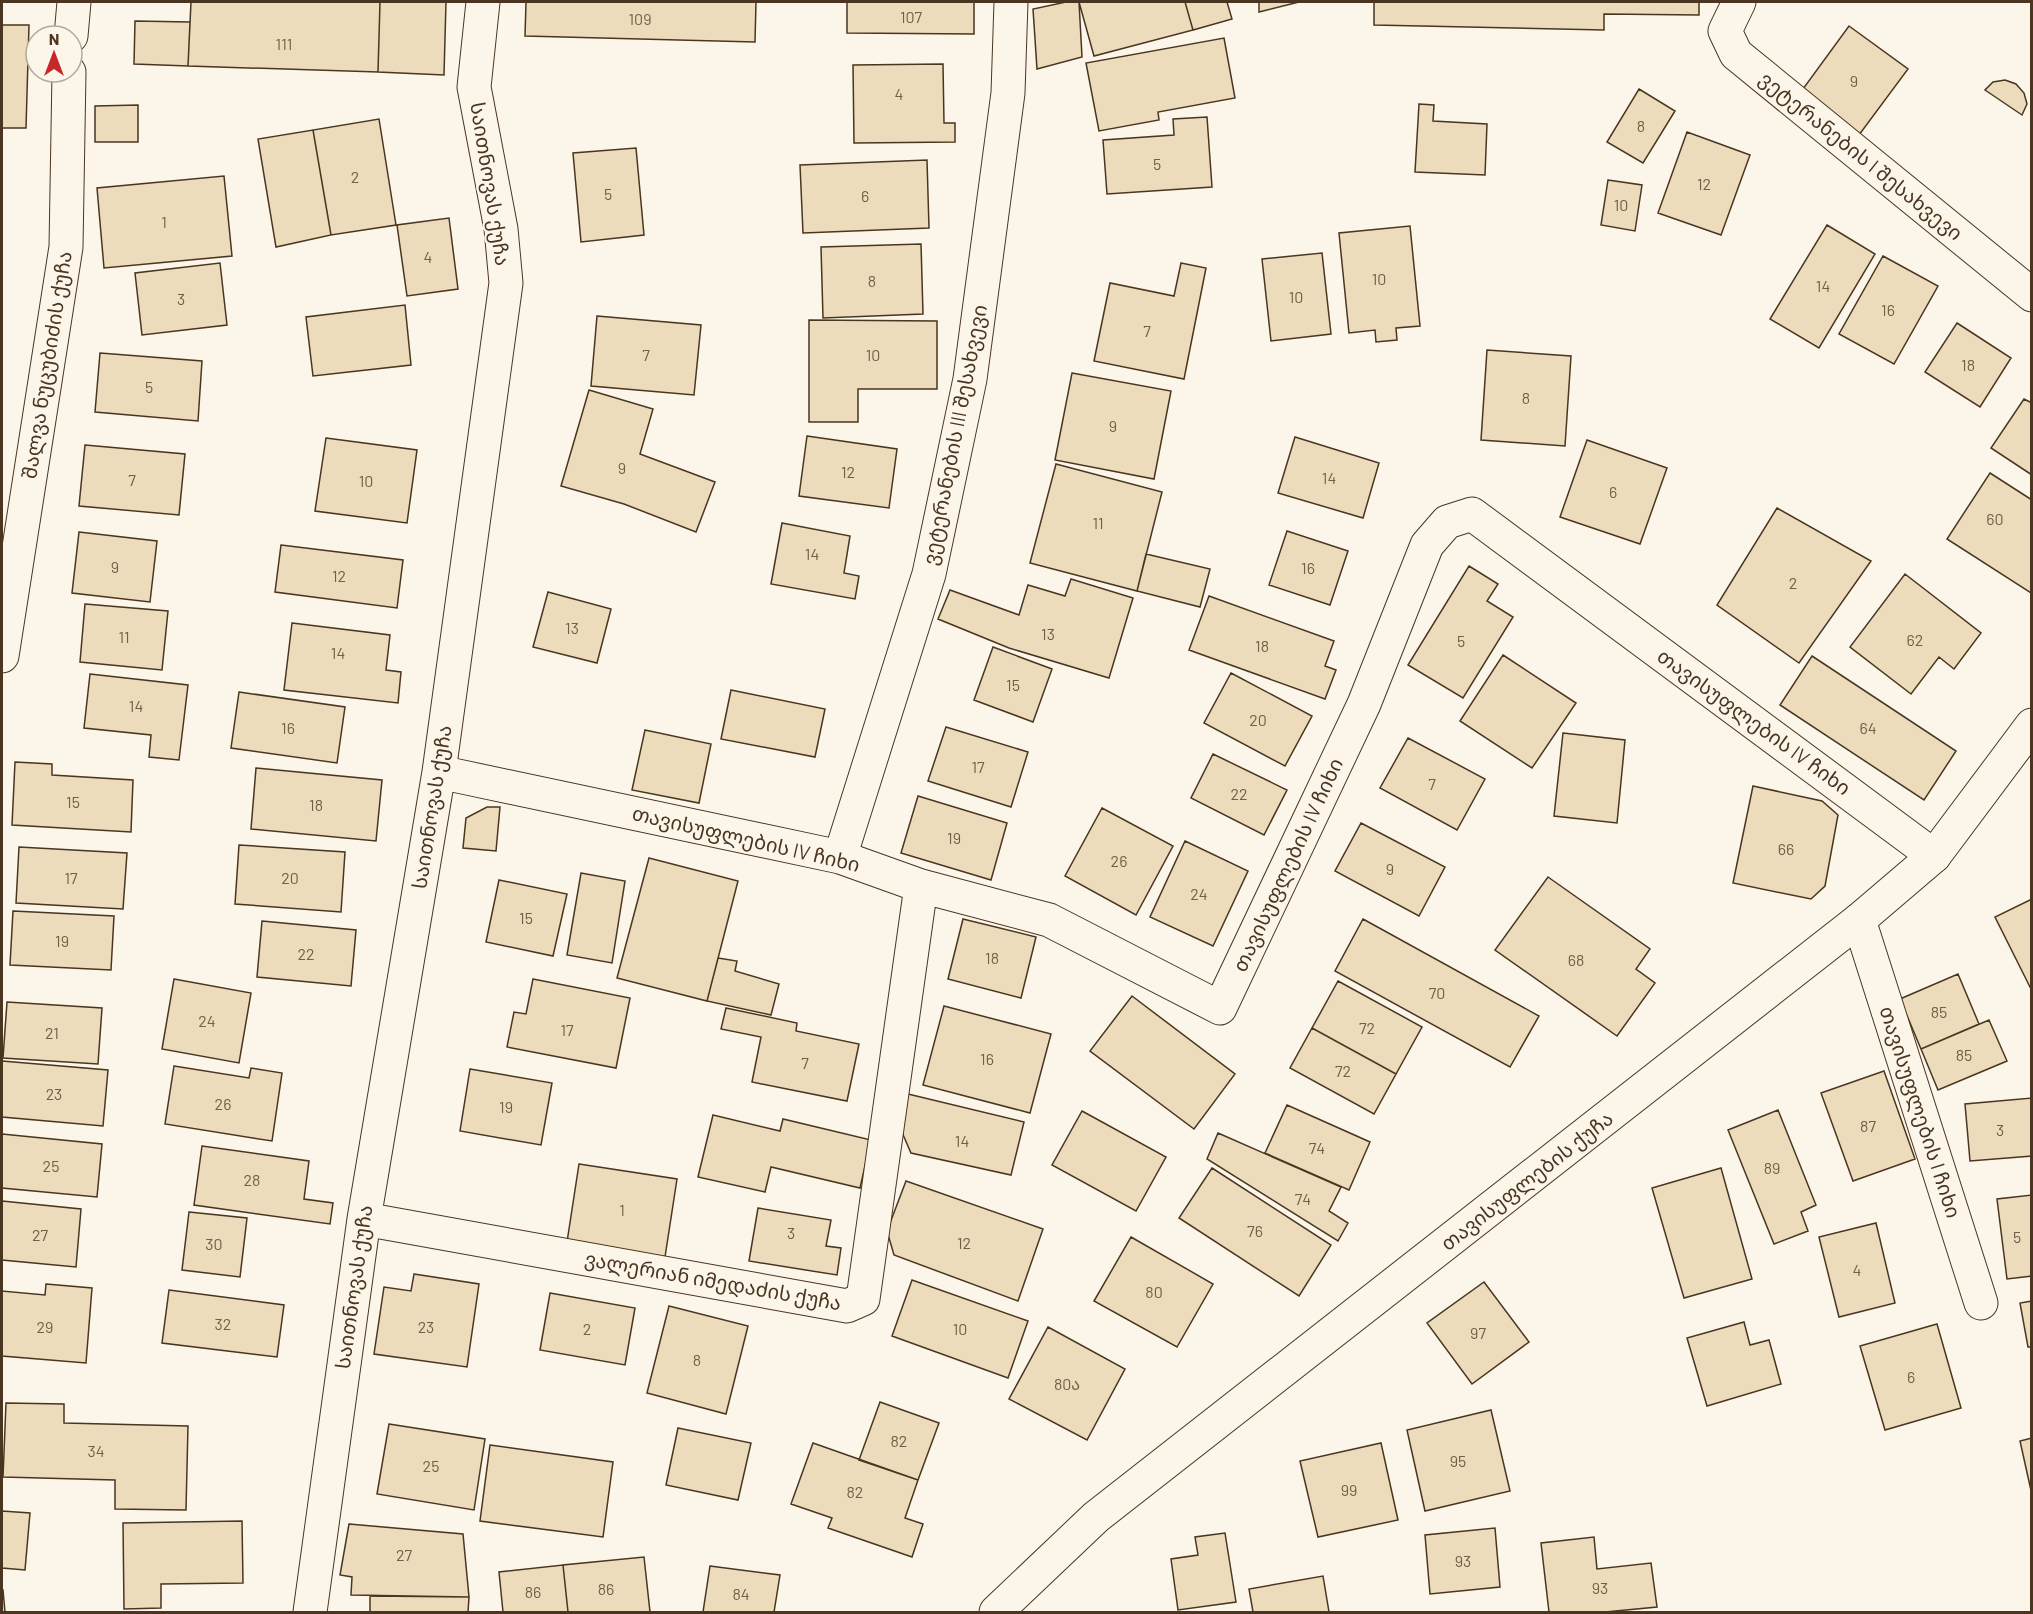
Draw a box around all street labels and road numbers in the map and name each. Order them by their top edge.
street label: ვეტერანების I შესახვევი [1755,66,1968,245]
street label: საითნოვას ქუჩა [465,100,516,267]
street label: შალვა ნუცუბიძის ქუჩა [16,249,78,481]
street label: ვეტერანების III შესახვევი [917,302,992,567]
street label: თავისუფლების IV ჩიხი [1652,643,1856,801]
street label: საითნოვას ქუჩა [406,723,457,890]
street label: თავისუფლების IV ჩიხი [1227,754,1349,976]
street label: თავისუფლების IV ჩიხი [630,800,862,878]
street label: თავისუფლების I ჩიხი [1873,1003,1967,1221]
street label: თავისუფლების ქუჩა [1436,1106,1618,1256]
street label: საითნოვას ქუჩა [330,1203,377,1370]
street label: ვალერიან იმედაძის ქუჩა [583,1246,843,1316]

